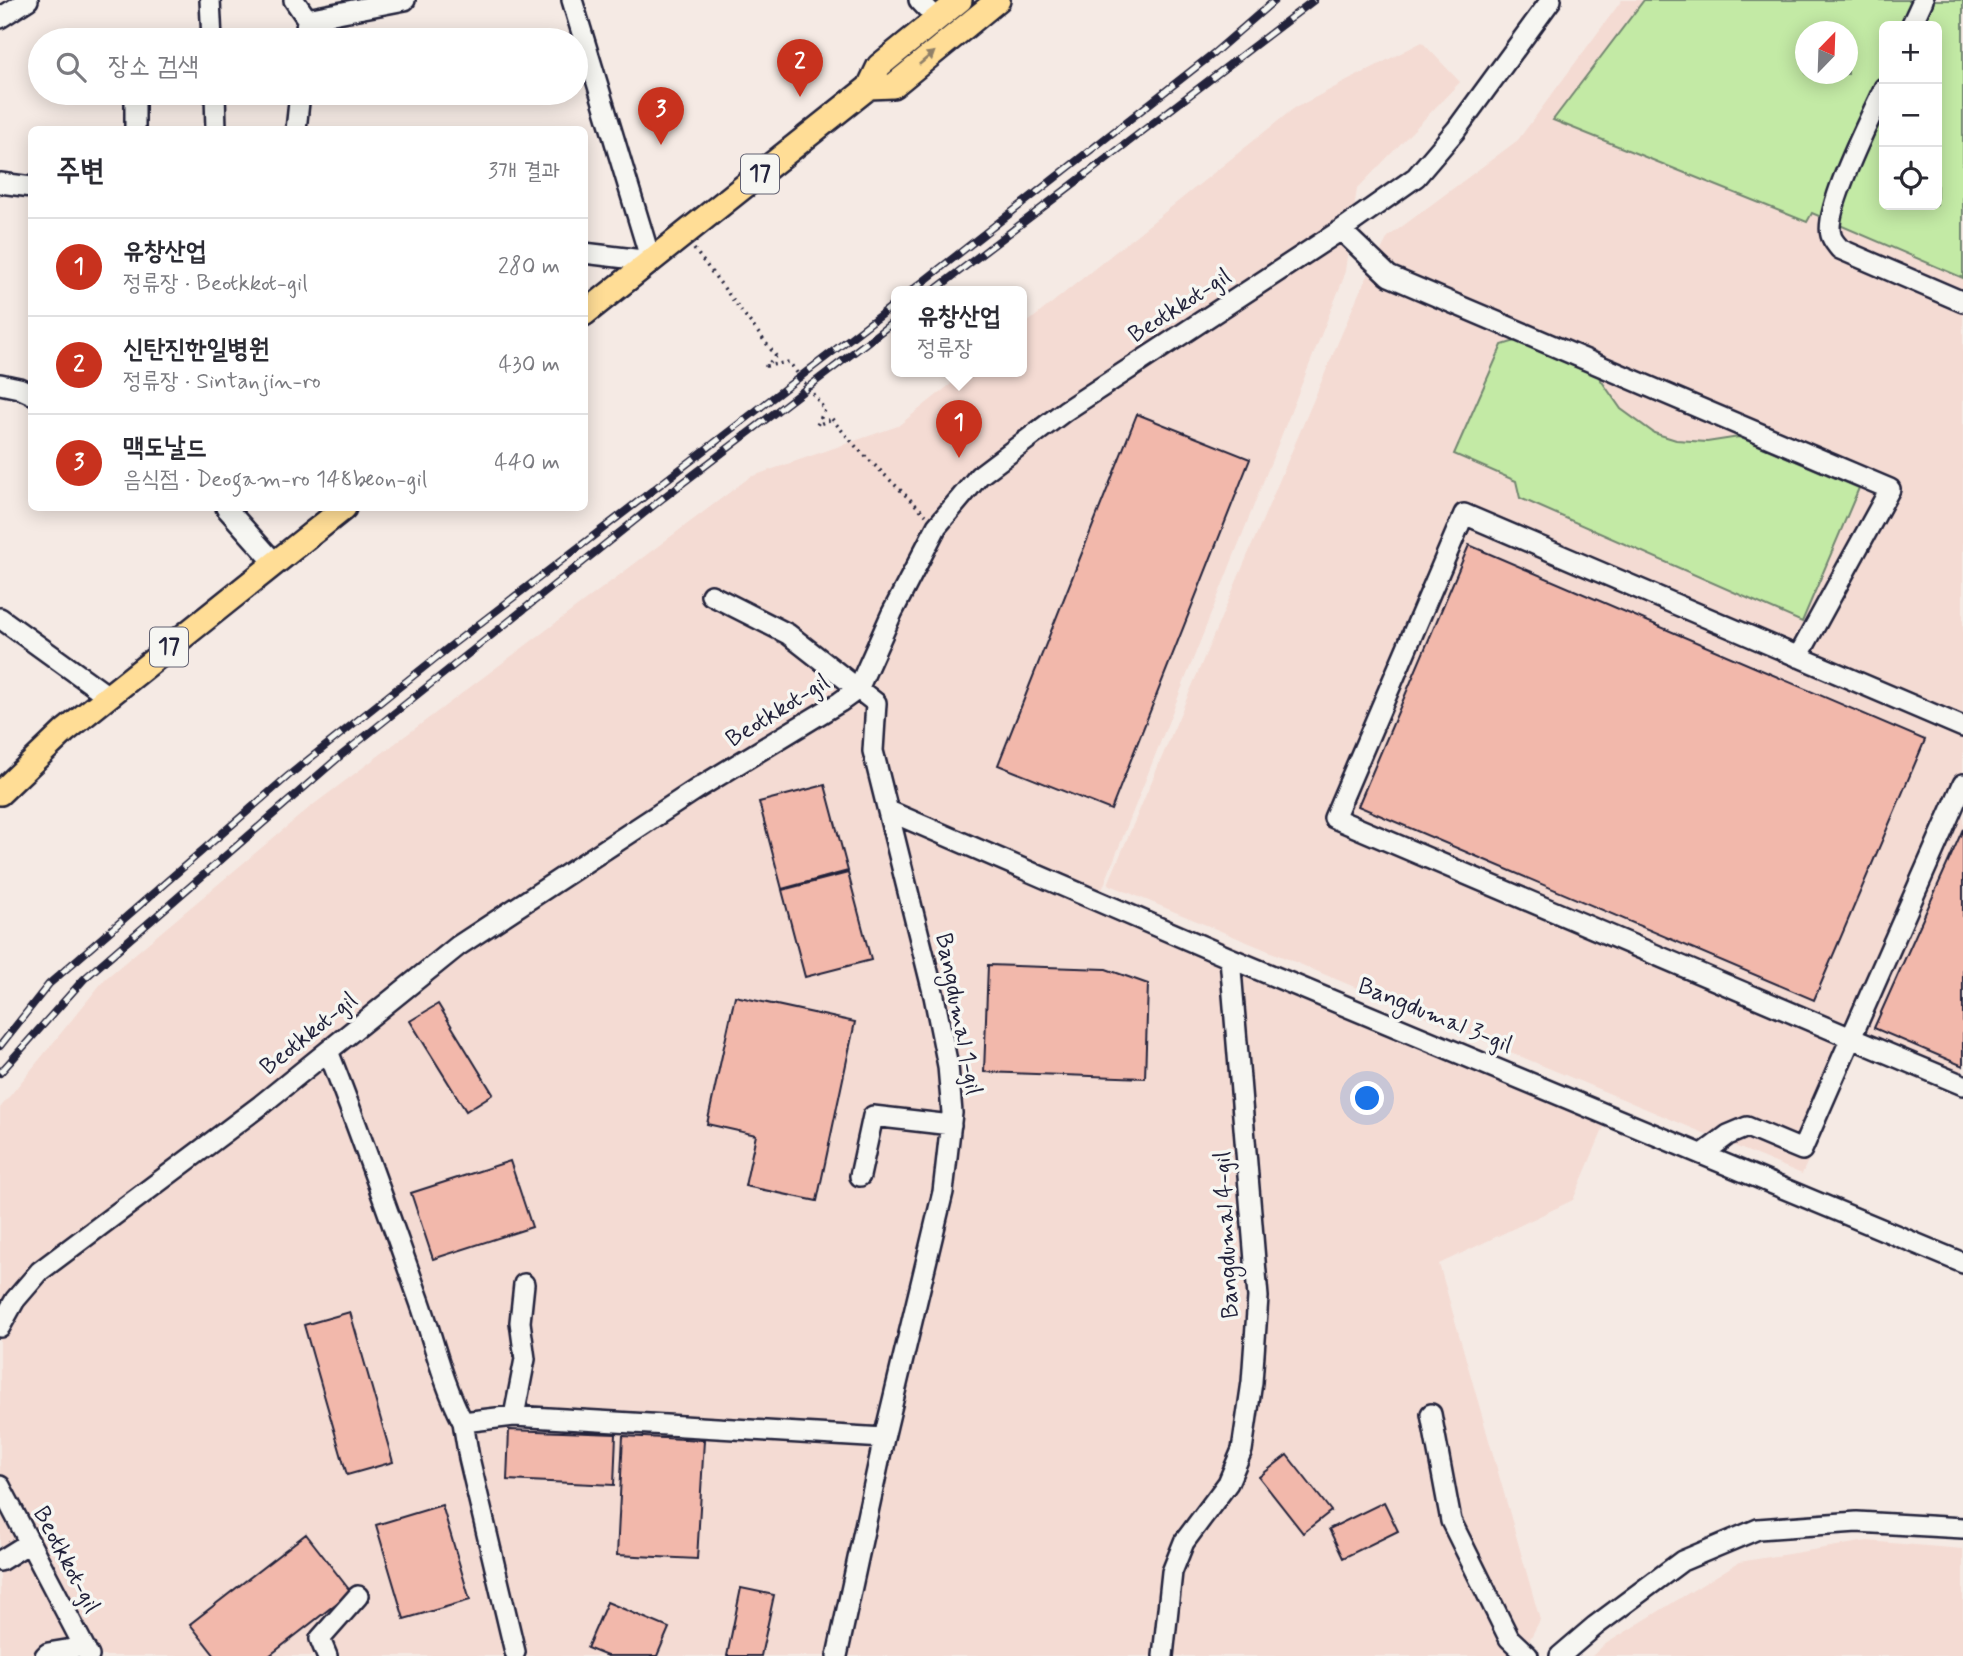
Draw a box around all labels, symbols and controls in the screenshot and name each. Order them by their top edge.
north arrow [1795,21,1858,84]
map controls [1879,21,1942,210]
button: + [1879,21,1942,84]
search box [28,28,588,105]
pin: 2 [777,39,823,97]
icon: search [52,48,90,86]
text: 장소 검색 [108,50,199,84]
one-way arrow [918,50,936,66]
button: − [1879,84,1942,147]
pin: 3 [638,87,684,145]
button: locate [1879,147,1942,210]
text: 주변 [56,152,104,191]
road number: 17 [741,154,779,194]
text: 3개 결과 [488,157,560,187]
text: 유창산업 [123,235,207,269]
text: 1 [74,252,84,282]
text: 280 m [498,252,560,282]
street label: Beotkkot-gil [1123,261,1237,351]
text: 정류장 · Beotkkot-gil [123,269,308,299]
popup [891,286,1027,377]
text: 유창산업 [917,300,1001,334]
text: 신탄진한일병원 [123,333,269,367]
text: 정류장 [917,334,973,364]
text: 2 [73,350,85,380]
text: 430 m [499,350,560,380]
text: 정류장 · Sintanjin-ro [123,367,321,397]
pin: 1 [936,400,982,458]
text: 맥도날드 [123,431,207,465]
text: 3 [74,448,84,478]
text: 440 m [494,448,560,478]
text: 음식점 · Deogam-ro 148beon-gil [123,465,427,495]
road number: 17 [150,628,188,666]
street label: Beotkkot-gil [720,667,836,755]
street label: Bangdumal 1-gil [925,931,989,1098]
street label: Bangdumal 3-gil [1352,971,1517,1063]
street label: Beotkkot-gil [254,985,364,1083]
your location [1350,1081,1384,1115]
street label: Bangdumal 4-gil [1207,1150,1249,1319]
street label: Beotkkot-gil [25,1501,107,1619]

